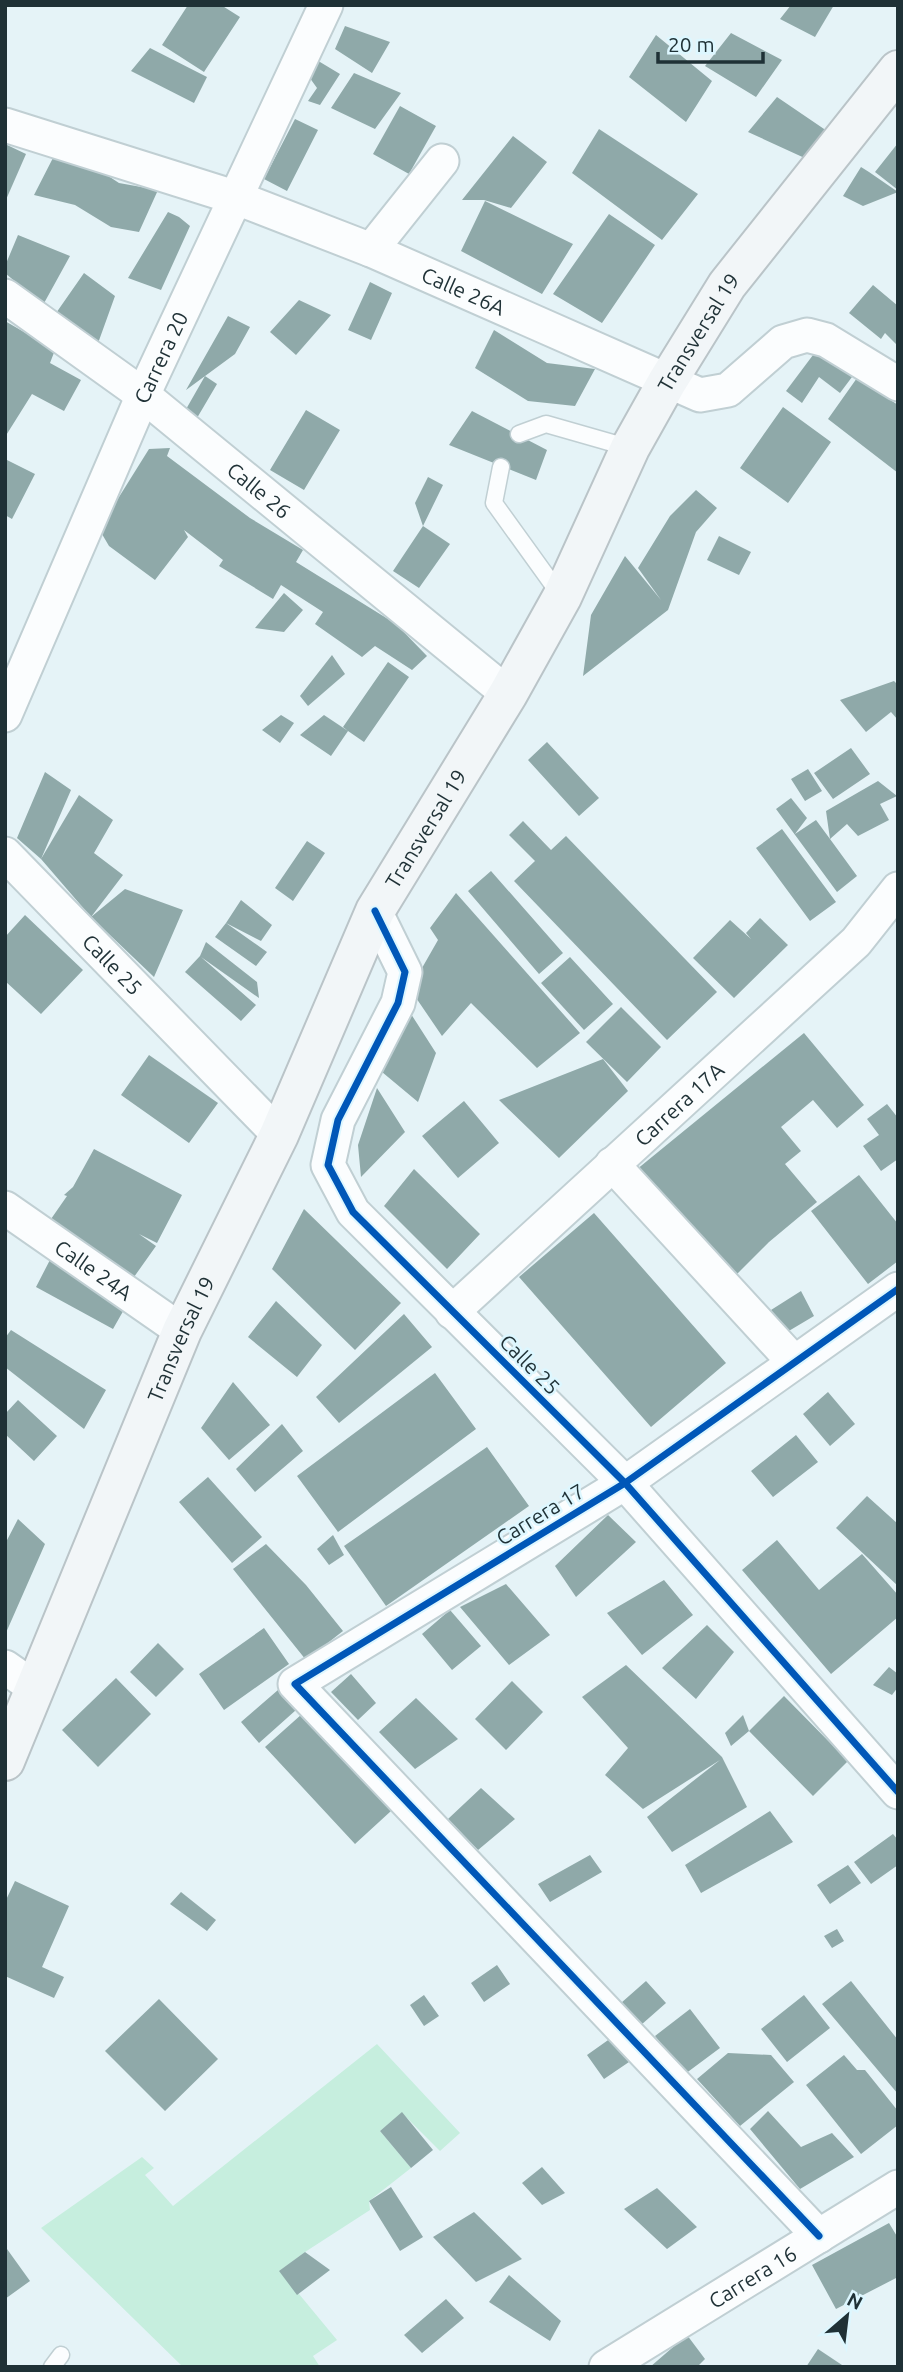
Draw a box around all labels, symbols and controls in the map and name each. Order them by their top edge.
scale bar [658,21,763,65]
text: 20 m [668,32,715,56]
street label: Calle 26A [418,262,509,320]
street label: Transversal 19 [652,268,744,395]
street label: Carrera 20 [129,308,192,407]
street label: Calle 26 [223,457,296,523]
street label: Transversal 19 [380,765,471,892]
street label: Calle 25 [78,929,147,999]
street label: Carrera 17A [630,1057,729,1151]
street label: Calle 24A [50,1235,137,1305]
street label: Transversal 19 [142,1273,219,1405]
street label: Calle 25 [495,1329,565,1399]
street label: Carrera 17 [492,1478,588,1550]
street label: Carrera 16 [704,2241,801,2313]
north arrow [812,2281,882,2351]
text: N [844,2288,866,2314]

